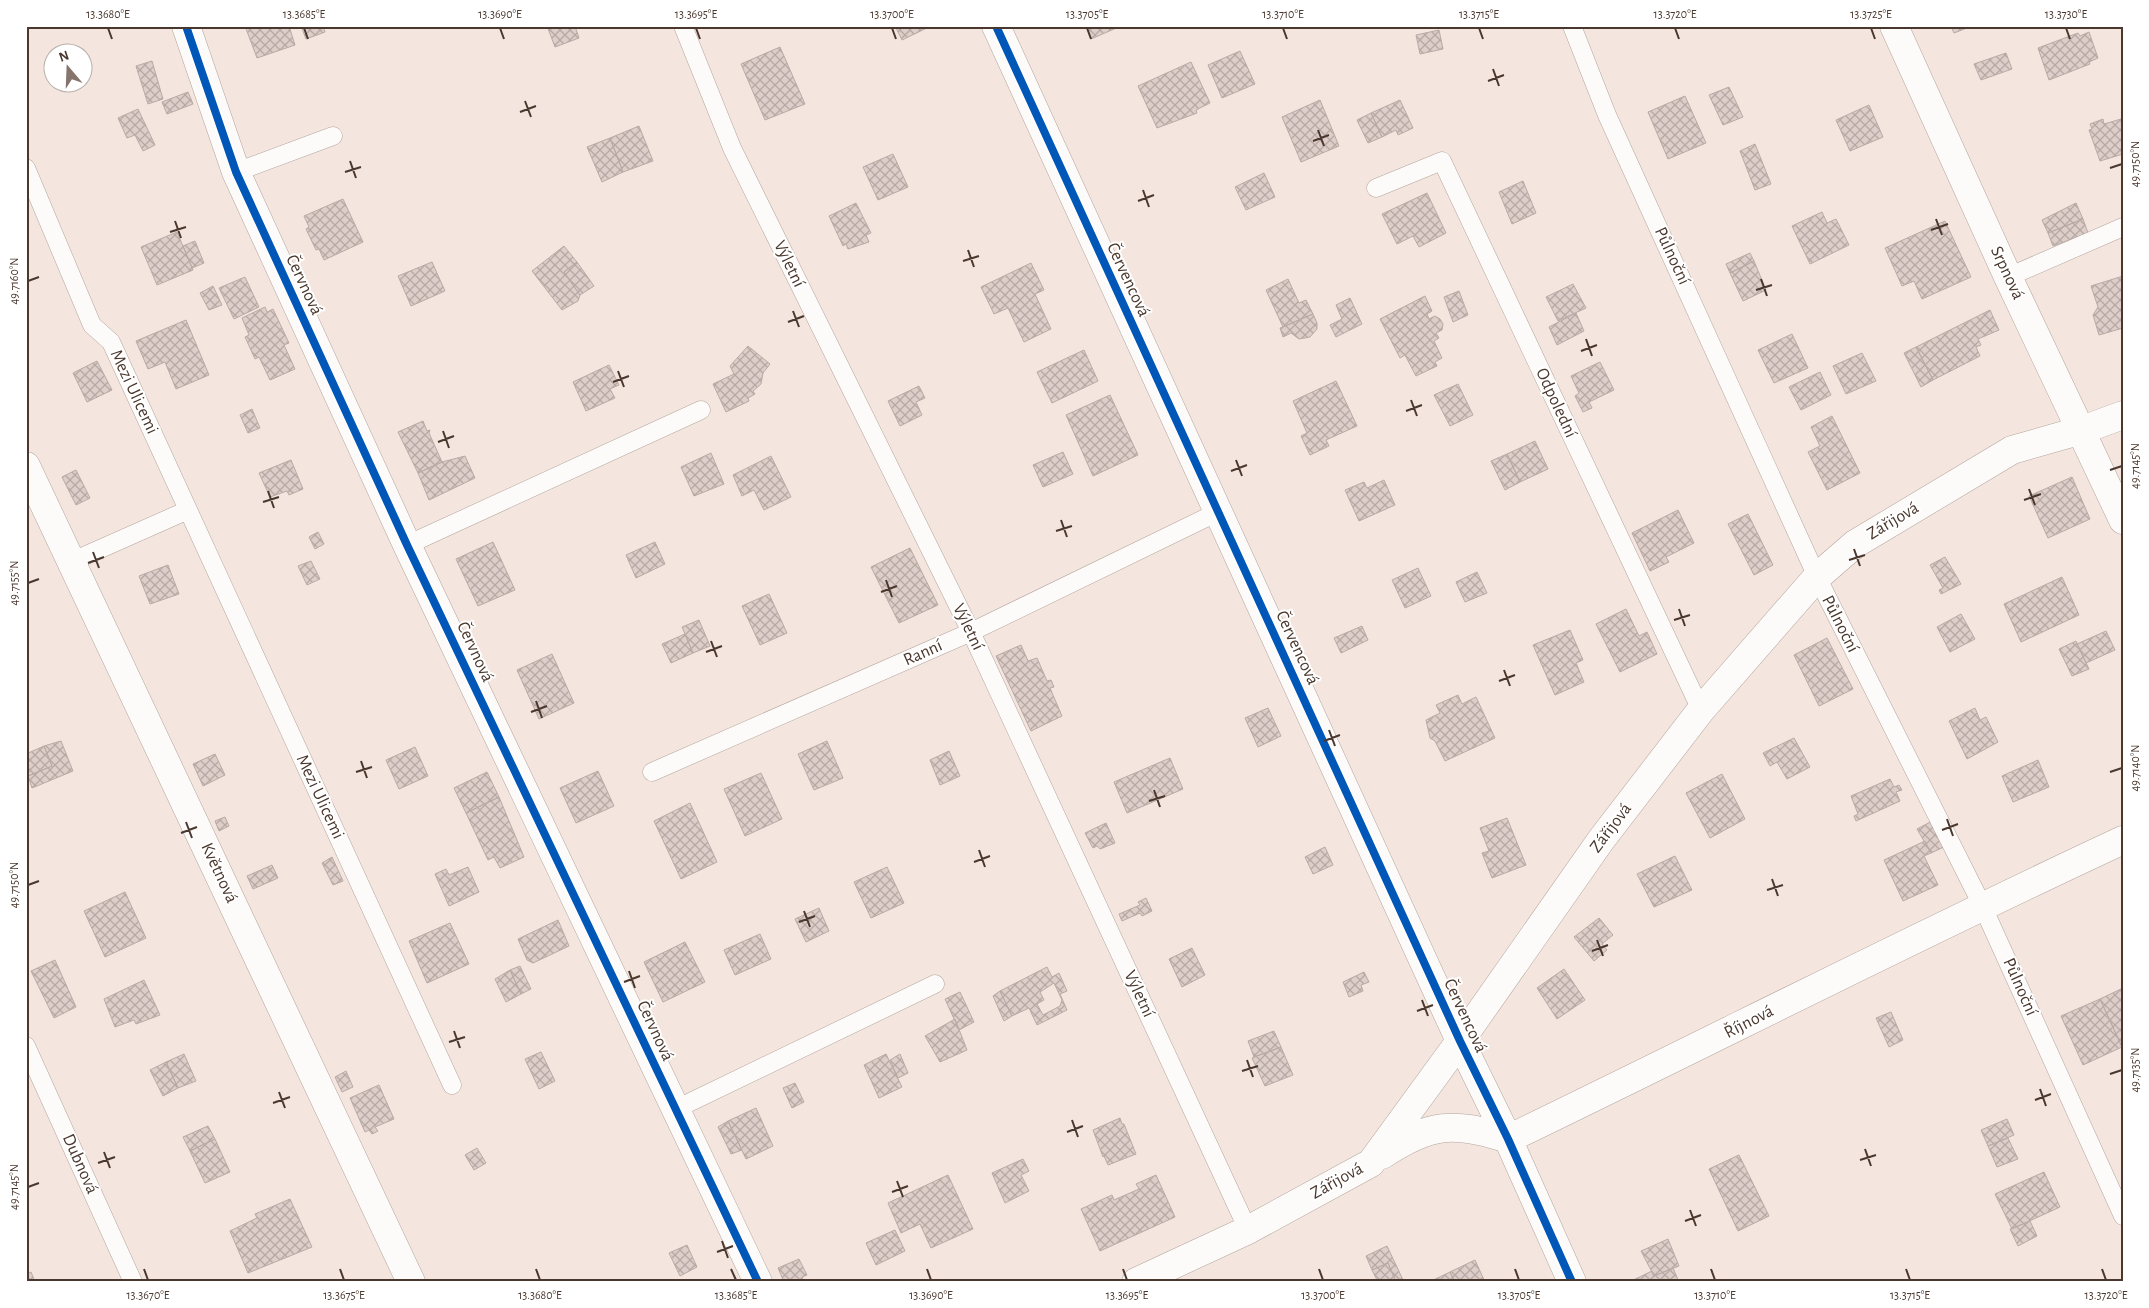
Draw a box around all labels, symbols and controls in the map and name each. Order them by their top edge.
text: 13.3680°E [86,8,130,20]
text: 13.3685°E [283,8,325,20]
text: 13.3690°E [478,8,522,20]
text: 13.3695°E [675,8,717,20]
text: 13.3700°E [870,8,914,20]
text: 13.3705°E [1066,8,1108,20]
text: 13.3710°E [1262,8,1304,20]
text: 13.3715°E [1459,8,1499,20]
text: 13.3720°E [1654,8,1697,20]
text: 13.3725°E [1850,8,1892,20]
text: 13.3730°E [2045,8,2087,20]
north arrow [42,42,92,92]
text: N [57,48,71,65]
text: 49.7150°N [2129,141,2141,187]
street label: Půlnoční [1651,224,1693,288]
street label: Výletní [770,238,808,291]
street label: Červencová [1103,239,1156,320]
street label: Srpnová [1987,244,2027,302]
street label: Červnová [282,251,328,318]
text: 49.7160°N [8,258,20,304]
street label: Mezi Ulicemi [107,347,161,437]
street label: Odpolední [1532,365,1580,441]
text: 49.7145°N [2129,443,2141,489]
street label: Zářijová [1864,499,1922,543]
text: 49.7155°N [8,560,20,606]
street label: Půlnoční [1818,593,1862,656]
street label: Výletní [949,601,987,654]
street label: Červencová [1272,607,1325,688]
street label: Červnová [453,618,499,685]
street label: Ranní [901,636,946,669]
text: 49.7140°N [2129,744,2141,792]
street label: Mezi Ulicemi [293,752,347,842]
street label: Zářijová [1587,800,1635,856]
street label: Květnová [197,840,241,906]
text: 49.7150°N [8,862,20,908]
street label: Půlnoční [1999,955,2041,1019]
street label: Výletní [1120,968,1158,1021]
street label: Červencová [1440,975,1493,1056]
street label: Červnová [633,997,679,1064]
street label: Říjnová [1720,999,1777,1042]
text: 49.7135°N [2129,1048,2141,1092]
street label: Dubnová [59,1131,101,1197]
street label: Zářijová [1308,1159,1366,1203]
text: 49.7145°N [8,1164,20,1210]
text: 13.3670°E [126,1289,170,1301]
text: 13.3675°E [323,1289,365,1301]
text: 13.3680°E [518,1289,562,1301]
text: 13.3685°E [715,1289,757,1301]
text: 13.3690°E [909,1289,953,1301]
text: 13.3695°E [1106,1289,1148,1301]
text: 13.3700°E [1301,1289,1345,1301]
text: 13.3705°E [1498,1289,1540,1301]
text: 13.3710°E [1694,1289,1736,1301]
text: 13.3715°E [1890,1289,1930,1301]
text: 13.3720°E [2085,1289,2128,1301]

